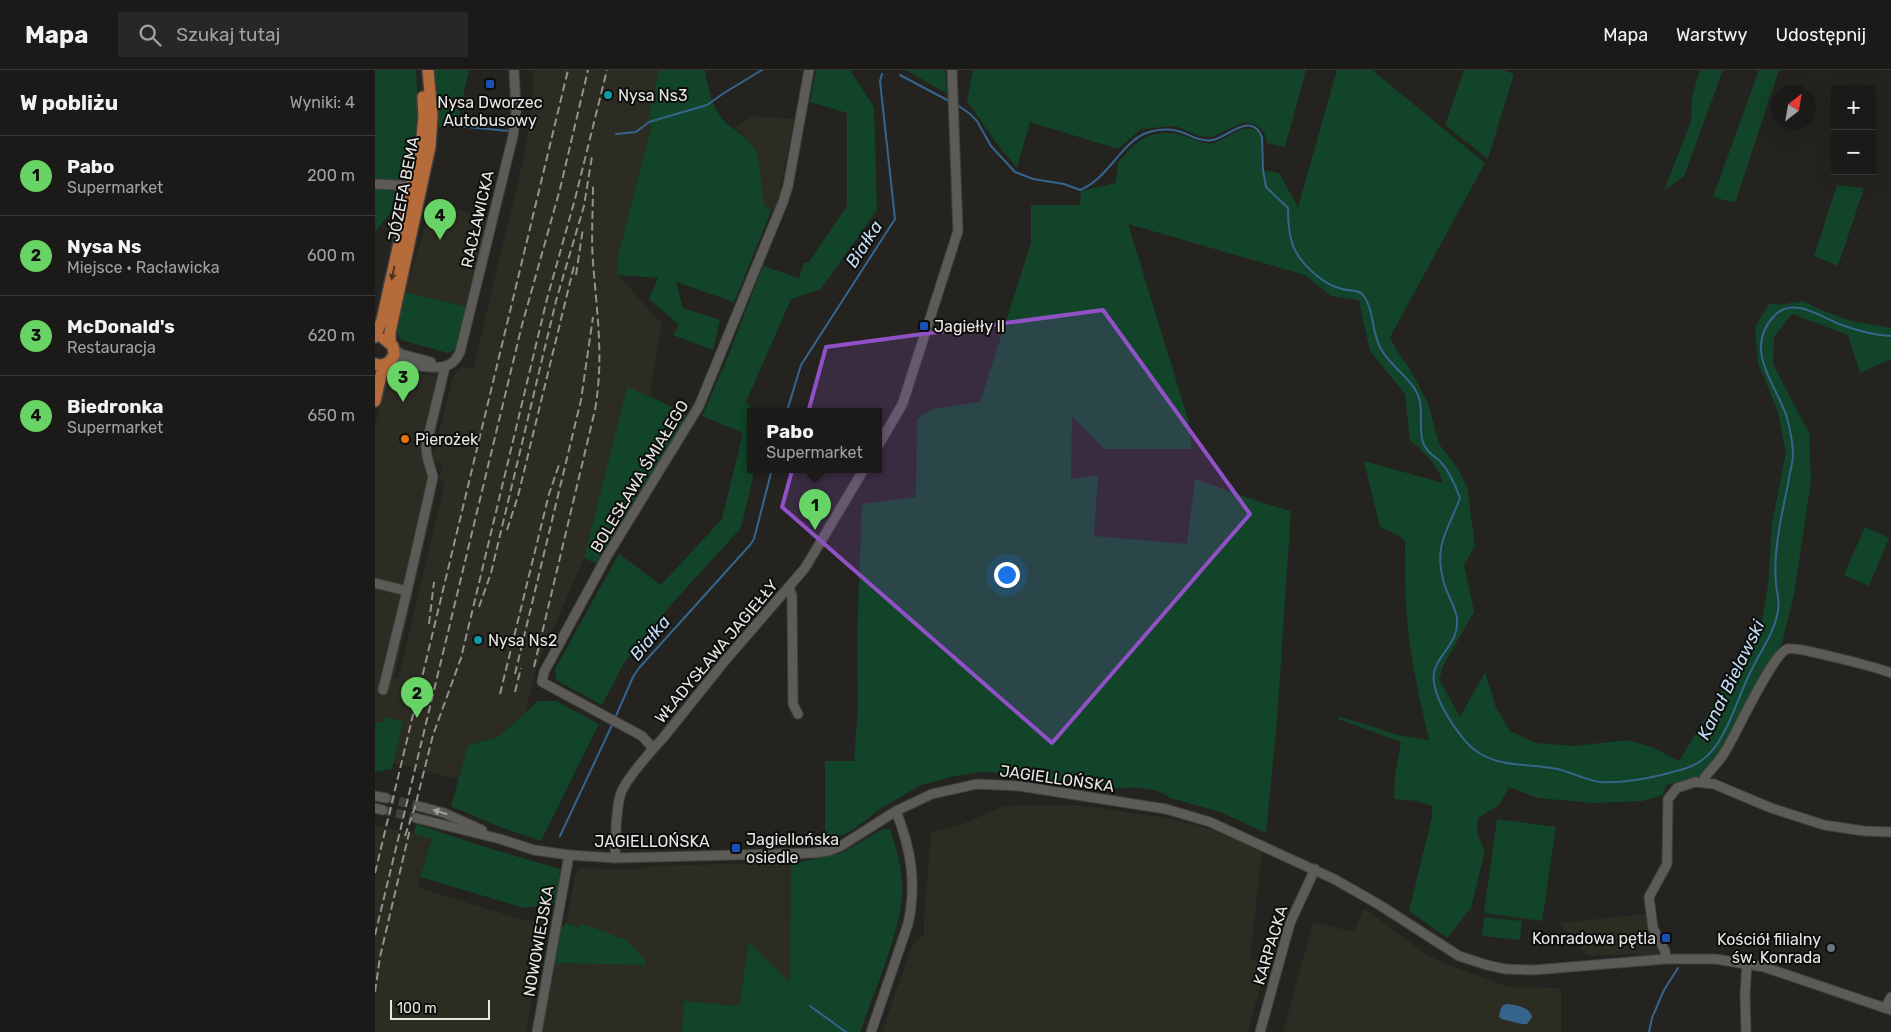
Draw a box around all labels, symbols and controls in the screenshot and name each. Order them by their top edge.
search box [118,12,468,57]
text: Mapa [25,21,88,49]
icon: search [136,21,164,49]
text: Szukaj tutaj [176,23,280,46]
text: Mapa [1603,24,1648,46]
text: Warstwy [1676,24,1747,46]
text: Udostępnij [1775,24,1866,46]
marker: Nysa Dworzec Autobusowy [484,78,496,90]
north arrow [1771,85,1816,130]
map controls [1831,85,1876,175]
button: + [1831,85,1876,130]
place label: Nysa Ns3 [618,86,688,105]
marker: Nysa Ns3 [602,89,614,101]
text: W pobliżu [20,90,118,115]
text: Wyniki: 4 [290,93,355,112]
place label: Nysa Dworzec Autobusowy [437,93,543,130]
button: − [1831,130,1876,175]
street label: JÓZEFA BEMA [383,134,423,243]
text: Pabo [67,155,114,178]
text: 1 [32,166,40,185]
text: 200 m [307,166,355,185]
street label: RACŁAWICKA [457,168,498,270]
text: Supermarket [67,178,163,197]
pin: 4 [424,199,456,240]
water label: Białka [841,216,888,272]
text: Nysa Ns [67,235,142,258]
text: 2 [31,246,41,265]
text: 600 m [307,246,355,265]
text: Miejsce · Racławicka [67,258,220,277]
one-way arrow [388,265,396,281]
text: McDonald's [67,315,175,338]
place label: Jagiełły II [934,317,1005,336]
marker: Jagiełły II [918,320,930,332]
text: 3 [31,326,41,345]
text: 620 m [308,326,355,345]
text: Restauracja [67,338,156,357]
pin: 3 [387,361,419,402]
text: Biedronka [67,395,164,418]
street label: BOLESŁAWA ŚMIAŁEGO [586,396,692,556]
text: 4 [31,406,41,425]
text: 650 m [308,406,355,425]
popup [747,408,882,473]
text: Supermarket [67,418,163,437]
text: Pabo [766,420,814,443]
place label: Pierożek [415,430,479,449]
marker: Pierożek [399,433,411,445]
text: Supermarket [766,443,863,462]
pin: 1 [799,489,831,530]
your location [994,562,1020,588]
street label: WŁADYSŁAWA JAGIEŁŁY [651,576,782,727]
water label: Białka [625,611,675,665]
water label: Kanał Bielawski [1692,616,1770,744]
place label: Nysa Ns2 [488,631,557,650]
marker: Nysa Ns2 [472,634,484,646]
pin: 2 [401,677,433,718]
street label: JAGIELLOŃSKA [998,761,1116,796]
one-way arrow [433,808,448,816]
place label: Jagiellońska osiedle [746,830,839,867]
street label: JAGIELLOŃSKA [594,832,710,851]
marker: Jagiellońska osiedle [730,842,742,854]
street label: NOWOWIEJSKA [519,884,558,998]
street label: KARPACKA [1249,903,1292,987]
place label: Konradowa pętla [1532,929,1656,949]
place label: Kościół filialny św. Konrada [1717,930,1821,967]
marker: Konradowa pętla [1660,932,1672,944]
marker: Kościół filialny św. Konrada [1825,942,1837,954]
scale bar [390,997,490,1020]
text: 100 m [397,1000,437,1017]

